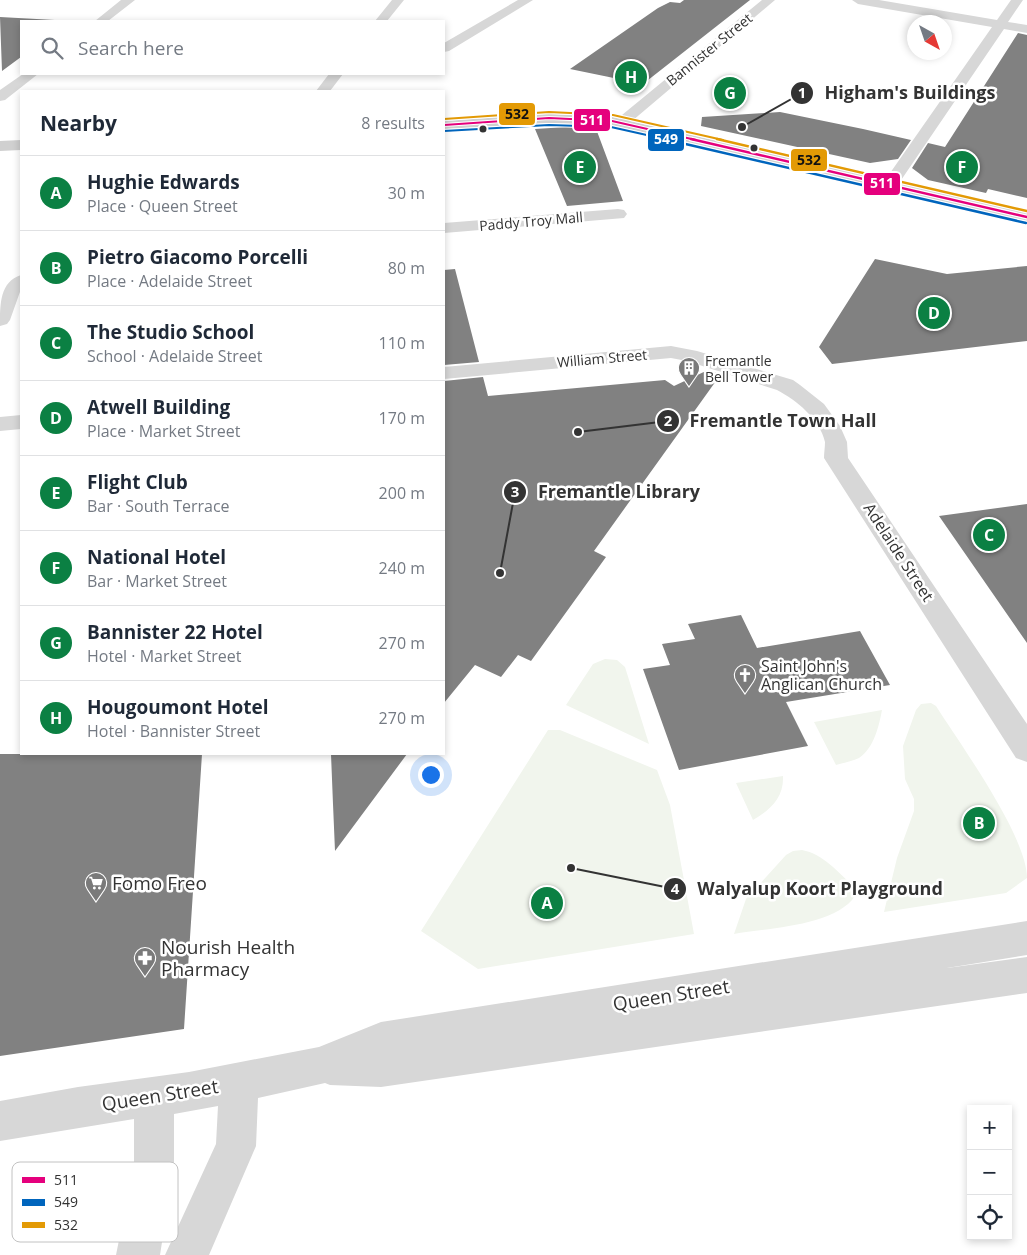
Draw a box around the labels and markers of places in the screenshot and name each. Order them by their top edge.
pin: H [615,58,647,96]
pin: G [714,74,746,112]
callout: Higham's Buildings [790,76,1006,109]
unlabelled marker [478,124,488,134]
unlabelled marker [749,143,759,153]
pin: E [564,148,596,186]
pin: F [946,148,978,186]
pin: D [918,294,950,332]
place label: Fremantle Bell Tower [705,351,773,386]
building icon: Fremantle Bell Tower [677,356,701,387]
callout: Fremantle Town Hall [655,404,887,437]
callout: Fremantle Library [503,476,710,509]
pin: C [973,516,1005,554]
place label: Saint John's Anglican Church [761,655,882,695]
church icon: Saint John's Anglican Church [733,663,757,694]
pin: B [963,804,995,842]
place label: Fomo Freo [112,870,207,896]
supermarket icon: Fomo Freo [84,871,108,902]
callout: Walyalup Koort Playground [662,872,953,905]
pin: A [531,884,563,922]
place label: Nourish Health Pharmacy [161,934,295,982]
pharmacy icon: Nourish Health Pharmacy [133,946,157,977]

